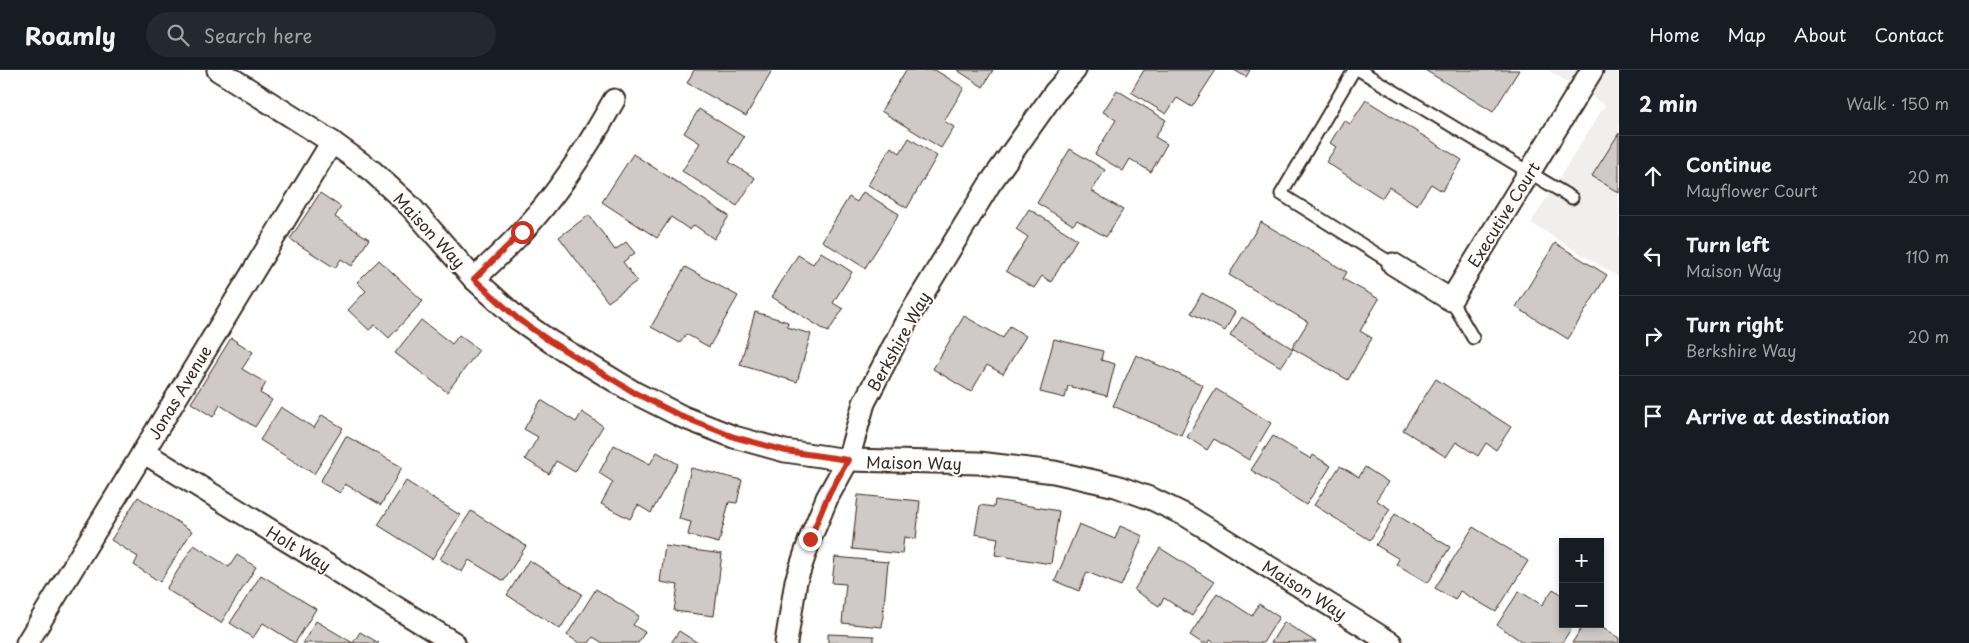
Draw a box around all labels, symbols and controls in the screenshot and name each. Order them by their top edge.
search box [146,12,496,57]
text: Roamly [25,17,116,53]
icon: search [164,21,192,49]
text: Search here [204,21,312,49]
text: Home [1649,21,1699,48]
text: Map [1727,21,1766,48]
text: About [1794,21,1846,48]
text: Contact [1874,21,1944,48]
text: 2 min [1639,87,1698,119]
text: Walk · 150 m [1846,91,1949,115]
text: Continue [1686,150,1772,178]
street label: Executive Court [1461,156,1545,271]
icon: ahead [1639,162,1667,190]
text: 20 m [1908,164,1949,188]
text: Mayflower Court [1686,178,1818,202]
street label: Maison Way [389,187,471,273]
route start [511,221,534,244]
text: Turn left [1686,230,1770,258]
icon: left [1639,242,1667,270]
text: 110 m [1906,244,1949,268]
text: Maison Way [1686,258,1782,282]
street label: Berkshire Way [861,287,935,395]
text: Turn right [1686,310,1784,338]
icon: right [1639,322,1667,350]
text: 20 m [1908,324,1949,348]
text: Berkshire Way [1686,338,1796,362]
street label: Jonas Avenue [141,340,217,444]
icon: arrive [1639,402,1667,430]
text: Arrive at destination [1686,402,1890,430]
street label: Maison Way [866,449,962,475]
street label: Holt Way [262,519,336,577]
route end [799,528,822,551]
map controls [1559,538,1604,628]
button: + [1559,538,1604,583]
street label: Maison Way [1258,553,1352,625]
button: − [1559,583,1604,628]

